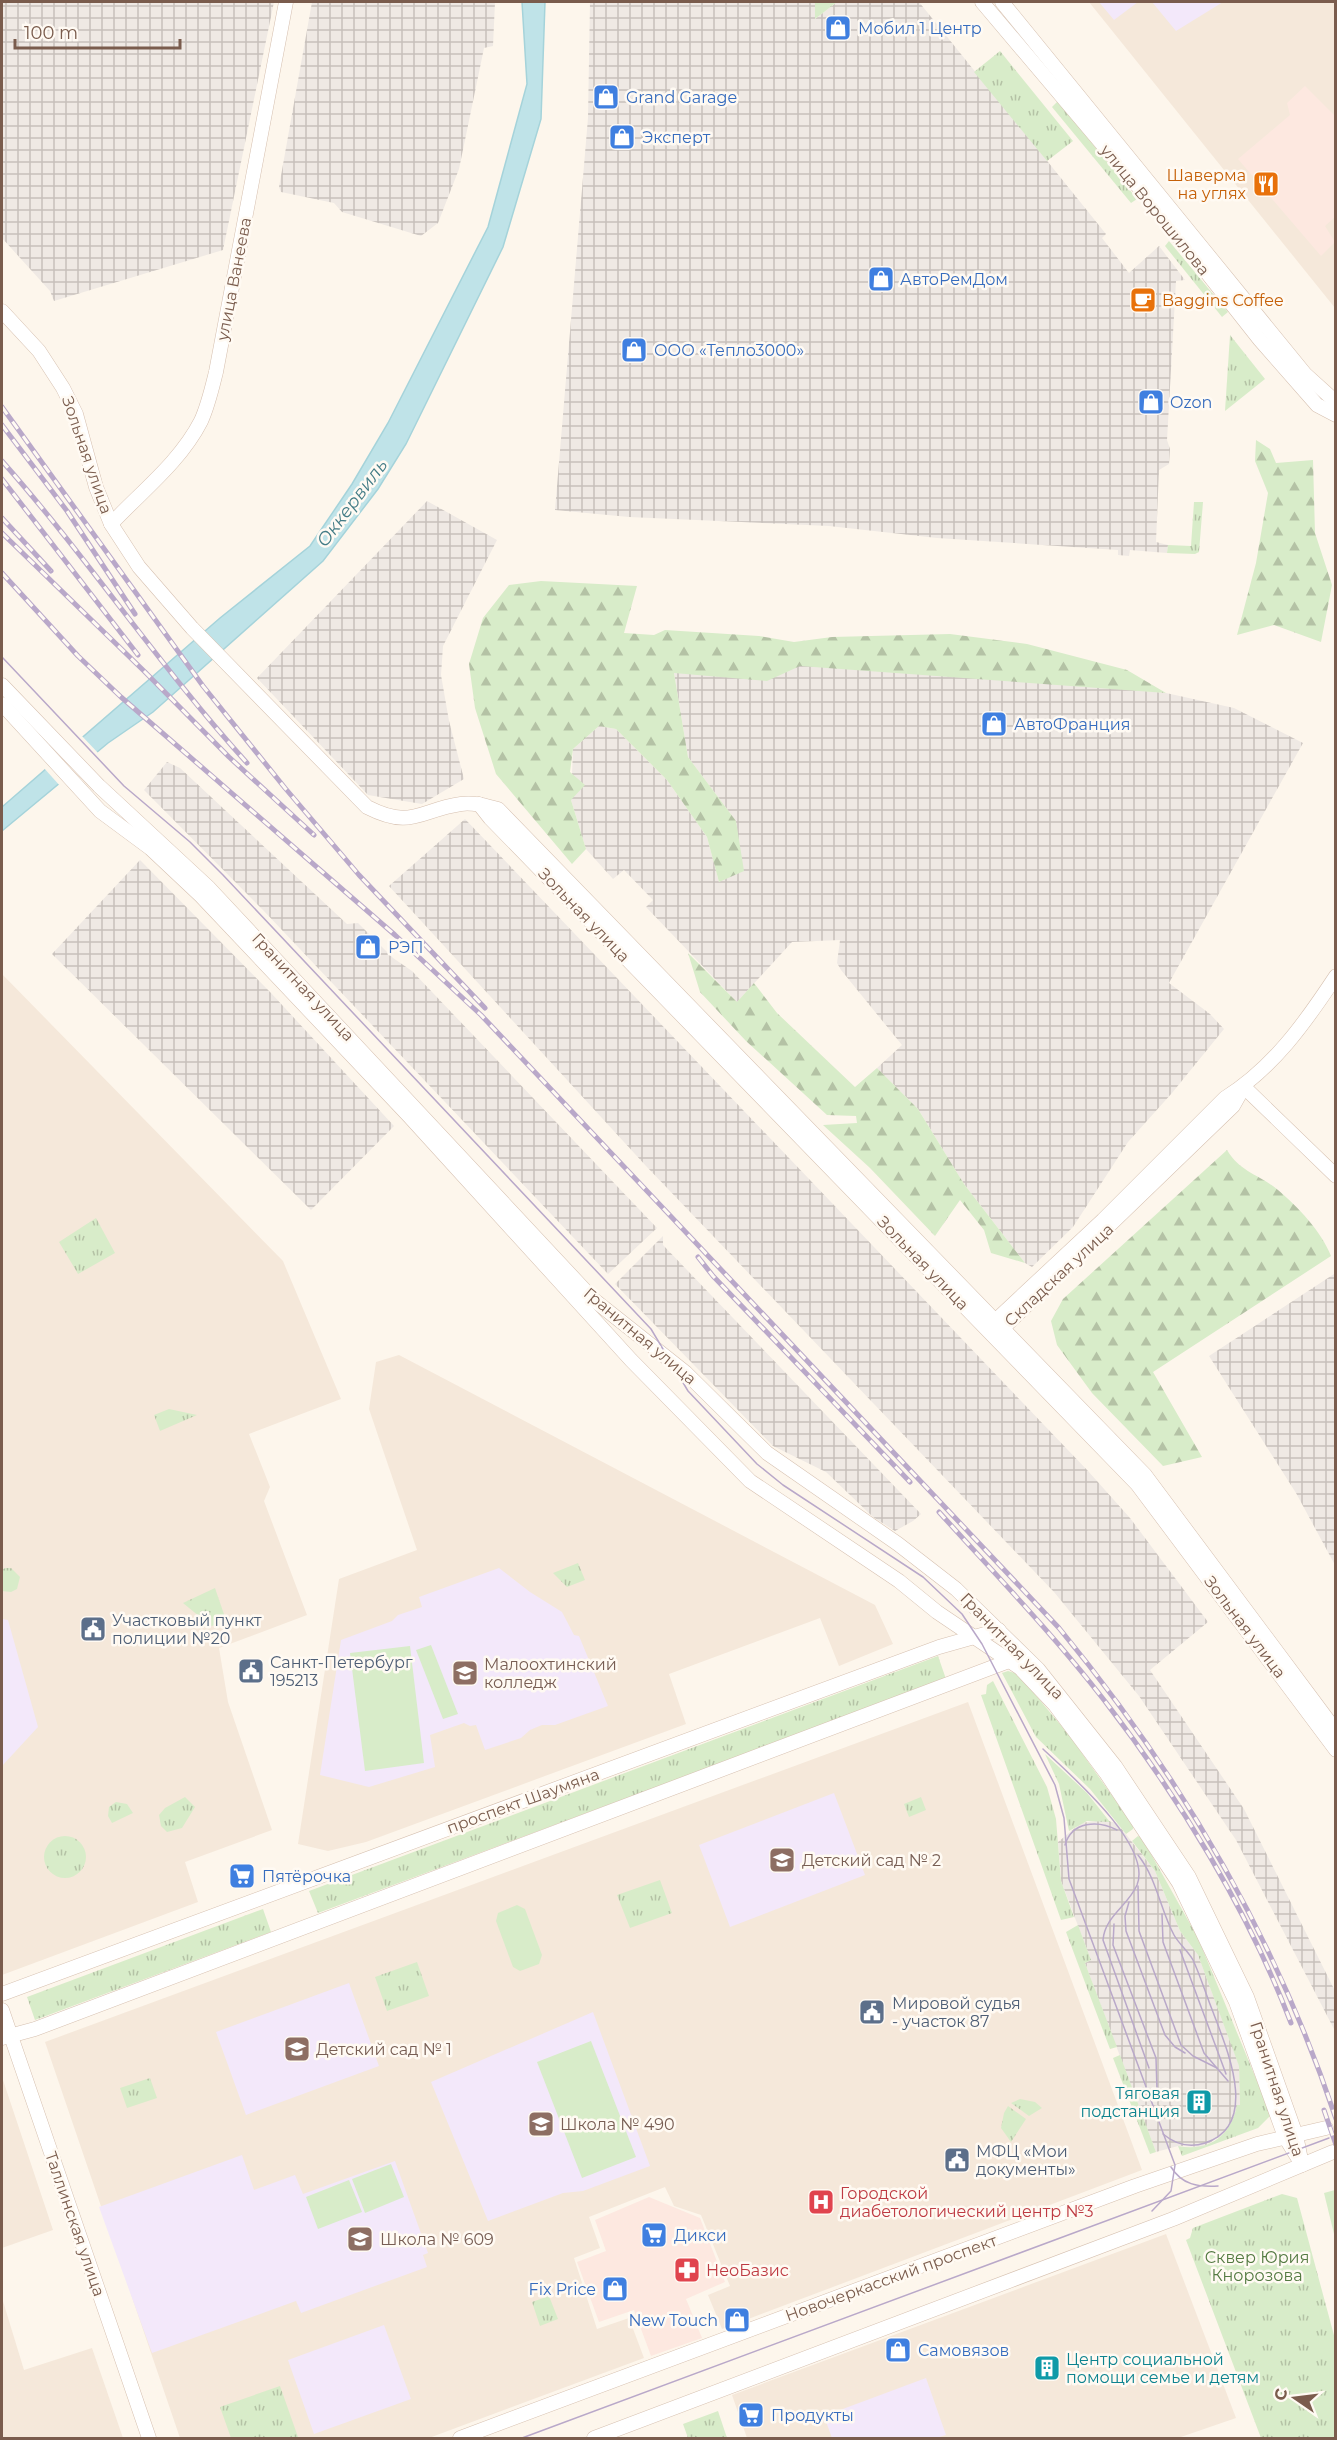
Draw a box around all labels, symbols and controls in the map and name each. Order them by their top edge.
scale bar [15,12,180,50]
shop icon: Мобил 1 Центр [823,13,853,43]
place label: Мобил 1 Центр [858,19,982,38]
text: 100 m [24,22,78,44]
shop icon: Grand Garage [591,82,621,112]
place label: Grand Garage [626,88,737,107]
shop icon: Эксперт [607,122,637,152]
place label: Эксперт [642,128,711,147]
street label: улица Ворошилова [1096,140,1214,279]
place label: Шаверма на углях [1167,166,1247,203]
restaurant icon: Шаверма на углях [1251,169,1281,199]
street label: улица Ванеева [213,216,255,343]
shop icon: АвтоРемДом [866,264,896,294]
place label: АвтоРемДом [900,270,1008,289]
cafe icon: Baggins Coffee [1128,285,1158,315]
place label: Baggins Coffee [1162,291,1284,310]
shop icon: ООО «Тепло3000» [619,335,649,365]
place label: ООО «Тепло3000» [654,341,804,360]
shop icon: Ozon [1136,387,1166,417]
place label: Ozon [1170,393,1212,412]
street label: Зольная улица [58,394,116,516]
water label: Оккервиль [312,455,392,551]
shop icon: АвтоФранция [979,709,1009,739]
place label: АвтоФранция [1014,715,1130,734]
street label: Зольная улица [534,864,634,966]
street label: Гранитная улица [248,929,358,1045]
shop icon: РЭП [353,932,383,962]
place label: РЭП [388,938,424,957]
street label: Зольная улица [873,1212,973,1314]
street label: Складская улица [1001,1220,1117,1330]
street label: Гранитная улица [580,1283,700,1389]
street label: Зольная улица [1200,1572,1290,1682]
street label: Гранитная улица [956,1589,1068,1703]
place label: Участковый пункт полиции №20 [112,1611,262,1648]
public building icon: Участковый пункт полиции №20 [78,1614,108,1644]
place label: Санкт-Петербург 195213 [270,1653,413,1690]
place label: Малоохтинский колледж [484,1655,617,1692]
public building icon: Санкт-Петербург 195213 [236,1656,266,1686]
school or university icon: Малоохтинский колледж [450,1658,480,1688]
street label: проспект Шаумяна [444,1765,602,1837]
school or university icon: Детский сад № 2 [767,1845,797,1875]
place label: Детский сад № 2 [802,1851,941,1870]
supermarket icon: Пятёрочка [227,1861,257,1891]
place label: Пятёрочка [262,1867,351,1886]
place label: Мировой судья - участок 87 [892,1994,1021,2031]
public building icon: Мировой судья - участок 87 [857,1997,887,2027]
street label: Гранитная улица [1246,2019,1308,2159]
school or university icon: Детский сад № 1 [282,2034,312,2064]
place label: Детский сад № 1 [316,2040,452,2059]
place label: Тяговая подстанция [1080,2084,1180,2121]
building icon: Тяговая подстанция [1184,2087,1214,2117]
school or university icon: Школа № 490 [526,2109,556,2139]
place label: Школа № 490 [560,2115,674,2134]
place label: МФЦ «Мои документы» [976,2142,1076,2179]
public building icon: МФЦ «Мои документы» [942,2145,972,2175]
street label: Таллинская улица [41,2149,109,2299]
place label: Городской диабетологический центр №3 [840,2184,1094,2221]
hospital icon: Городской диабетологический центр №3 [806,2187,836,2217]
supermarket icon: Дикси [639,2220,669,2250]
school or university icon: Школа № 609 [345,2224,375,2254]
place label: Дикси [674,2226,727,2245]
place label: Школа № 609 [380,2230,494,2249]
street label: Новочеркасский проспект [783,2231,1000,2325]
park label: Сквер Юрия Кнорозова [1205,2248,1309,2285]
pharmacy icon: НеоБазис [672,2255,702,2285]
place label: НеоБазис [706,2261,789,2280]
shop icon: Fix Price [600,2274,630,2304]
place label: Fix Price [529,2280,596,2299]
shop icon: New Touch [722,2305,752,2335]
place label: New Touch [628,2311,718,2330]
shop icon: Самовязов [883,2335,913,2365]
place label: Самовязов [918,2341,1009,2360]
place label: Центр социальной помощи семье и детям [1066,2350,1259,2387]
building icon: Центр социальной помощи семье и детям [1032,2353,1062,2383]
north arrow [1265,2368,1325,2428]
text: С [1270,2386,1292,2402]
supermarket icon: Продукты [736,2400,766,2430]
place label: Продукты [771,2406,854,2425]

